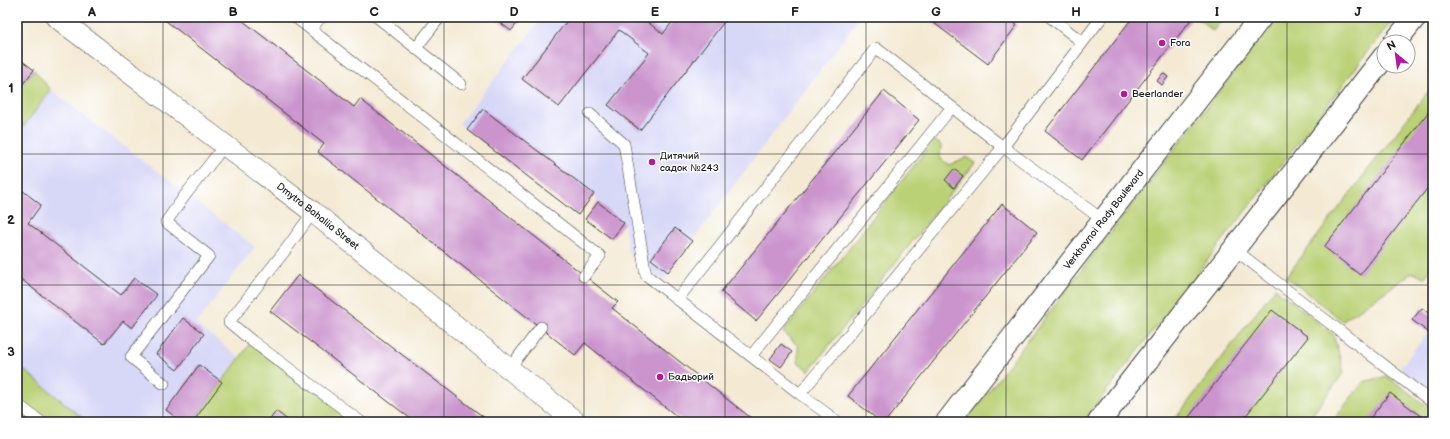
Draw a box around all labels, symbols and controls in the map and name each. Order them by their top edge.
text: A [87,4,96,20]
text: B [228,4,238,20]
text: C [369,4,379,20]
text: D [509,4,519,20]
text: E [651,4,660,20]
text: F [791,4,799,20]
text: G [931,4,941,20]
text: H [1071,4,1081,20]
text: I [1215,4,1219,20]
text: J [1354,4,1362,20]
north arrow [1376,34,1416,74]
place label: Fora [1170,37,1191,49]
marker: Fora [1157,38,1167,48]
text: N [1385,38,1398,53]
text: 1 [8,80,14,96]
place label: Beerlander [1132,88,1183,100]
marker: Beerlander [1119,89,1129,99]
place label: Дитячий садок №243 [660,150,719,174]
marker: Дитячий садок №243 [647,157,657,167]
street label: Verkhovnoi Rady Boulevard [1061,167,1146,272]
street label: Dmytra Bahaliia Street [274,180,361,252]
text: 2 [7,212,15,228]
text: 3 [7,344,15,360]
place label: Бадьорий [668,371,714,383]
marker: Бадьорий [655,372,665,382]

